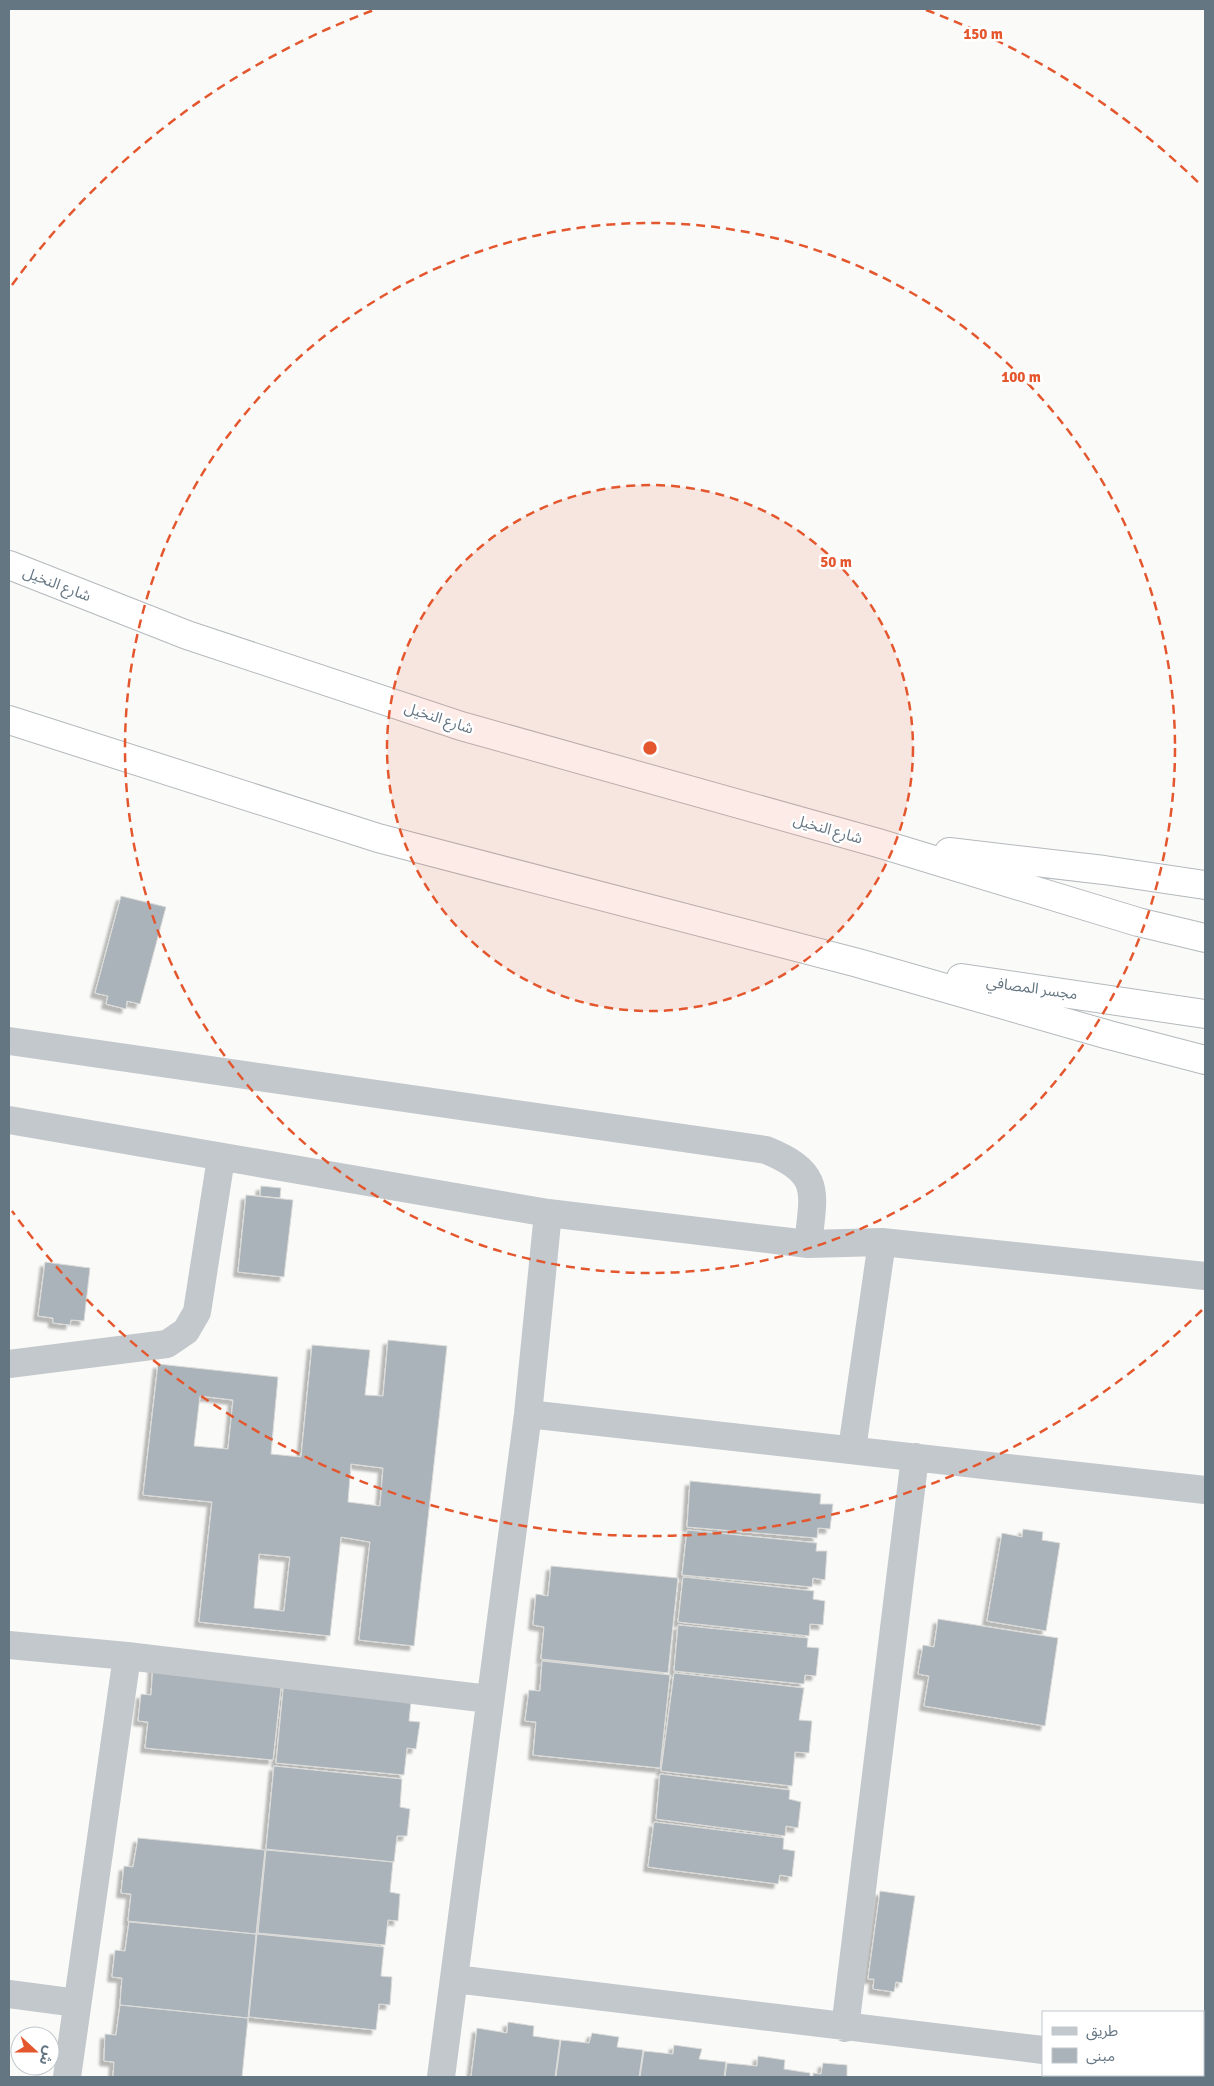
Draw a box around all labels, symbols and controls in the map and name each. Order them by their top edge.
text: 150 m [963,25,1003,43]
text: 100 m [1001,368,1041,386]
text: 50 m [820,553,852,571]
street label: شارع النخيل [19,563,94,608]
street label: شارع النخيل [401,698,476,740]
centre of rings [641,739,659,757]
street label: شارع النخيل [790,811,865,850]
street label: مجسر المصافي [985,973,1079,1006]
legend [1042,2011,1204,2076]
text: طريق [1086,2022,1118,2041]
north arrow [10,2026,60,2076]
text: ش [35,2043,58,2067]
text: مبنى [1086,2047,1115,2065]

